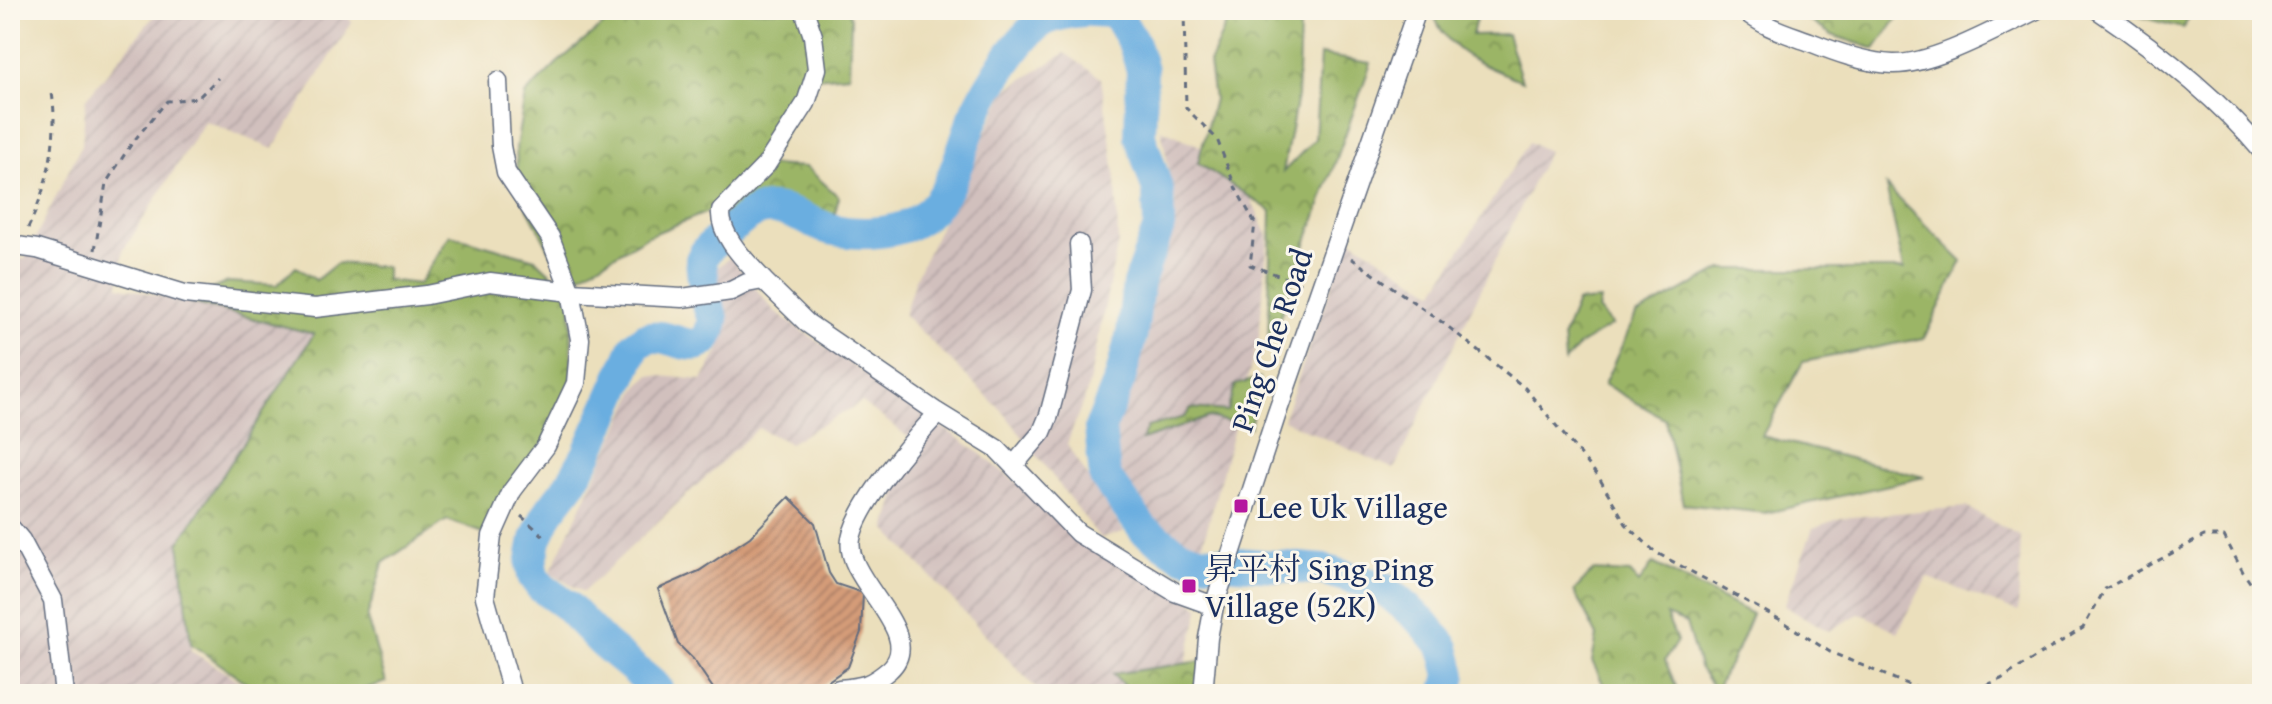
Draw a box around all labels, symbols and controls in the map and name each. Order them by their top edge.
street label: Ping Che Road [1218,242,1324,438]
place label: Lee Uk Village [1257,483,1448,530]
marker: Lee Uk Village [1232,497,1250,515]
place label: 昇平村 Sing Ping Village (52K) [1205,545,1434,629]
marker: 昇平村 Sing Ping Village (52K) [1180,577,1198,595]

